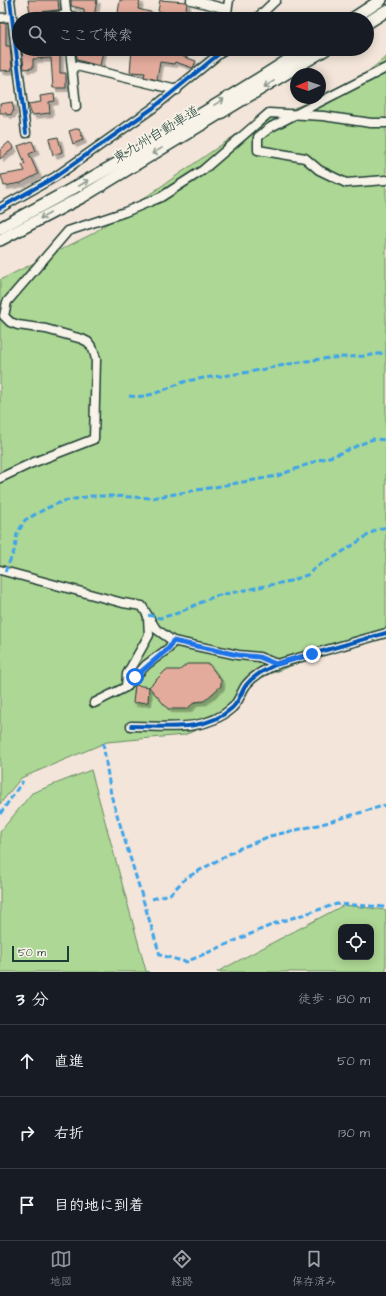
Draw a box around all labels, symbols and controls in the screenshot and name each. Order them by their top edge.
search box [12,12,374,56]
icon: search [26,23,48,45]
text: ここで検索 [58,25,133,46]
north arrow [290,68,326,104]
one-way arrow [264,80,275,88]
one-way arrow [213,98,225,106]
street label: 東九州自動車道 [109,101,204,169]
one-way arrow [152,147,163,155]
one-way arrow [78,179,90,187]
one-way arrow [39,213,51,221]
route end [303,645,321,663]
route start [126,668,144,686]
map controls [338,924,374,960]
button: locate [338,924,374,960]
scale bar [12,944,69,963]
text: 50 m [18,945,46,960]
text: 3 分 [16,988,48,1012]
text: 徒歩 · 180 m [298,990,370,1008]
icon: ahead [16,1050,38,1072]
text: 直進 [54,1051,84,1072]
text: 50 m [337,1052,370,1070]
icon: right [16,1122,38,1144]
text: 右折 [54,1123,84,1144]
text: 130 m [338,1124,370,1142]
icon: arrive [16,1194,38,1216]
text: 目的地に到着 [54,1195,144,1216]
tab: 地図 [50,1248,72,1289]
tab: 経路 [171,1248,193,1289]
tab: 保存済み [292,1248,336,1289]

